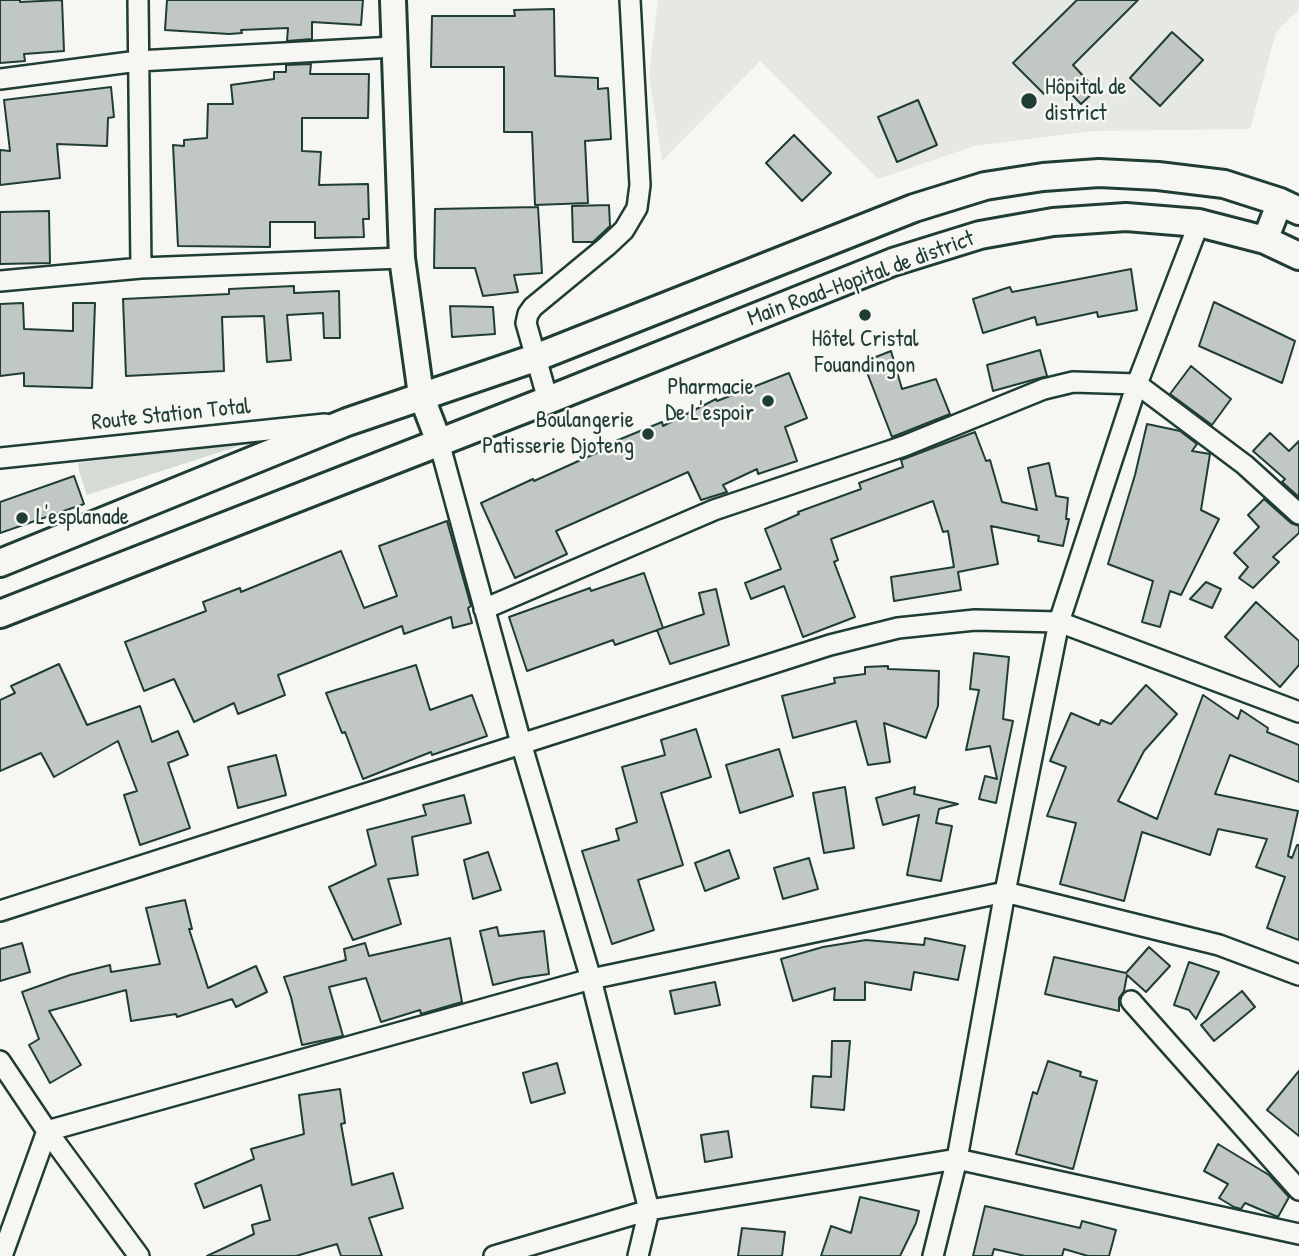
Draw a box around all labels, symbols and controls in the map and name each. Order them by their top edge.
place label: Hôpital de district [1045,74,1126,128]
marker: Hôpital de district [1019,91,1039,111]
street label: Main Road-Hopital de district [744,225,978,333]
marker: Hôtel Cristal Fouandingon [857,307,873,323]
place label: Hôtel Cristal Fouandingon [811,326,919,380]
place label: Pharmacie De L'espoir [665,374,754,428]
street label: Route Station Total [90,393,252,437]
marker: Pharmacie De L'espoir [760,393,776,409]
place label: Boulangerie Patisserie Djoteng [482,407,634,461]
marker: Boulangerie Patisserie Djoteng [640,426,656,442]
place label: L'esplanade [36,504,129,532]
marker: L'esplanade [14,510,30,526]

